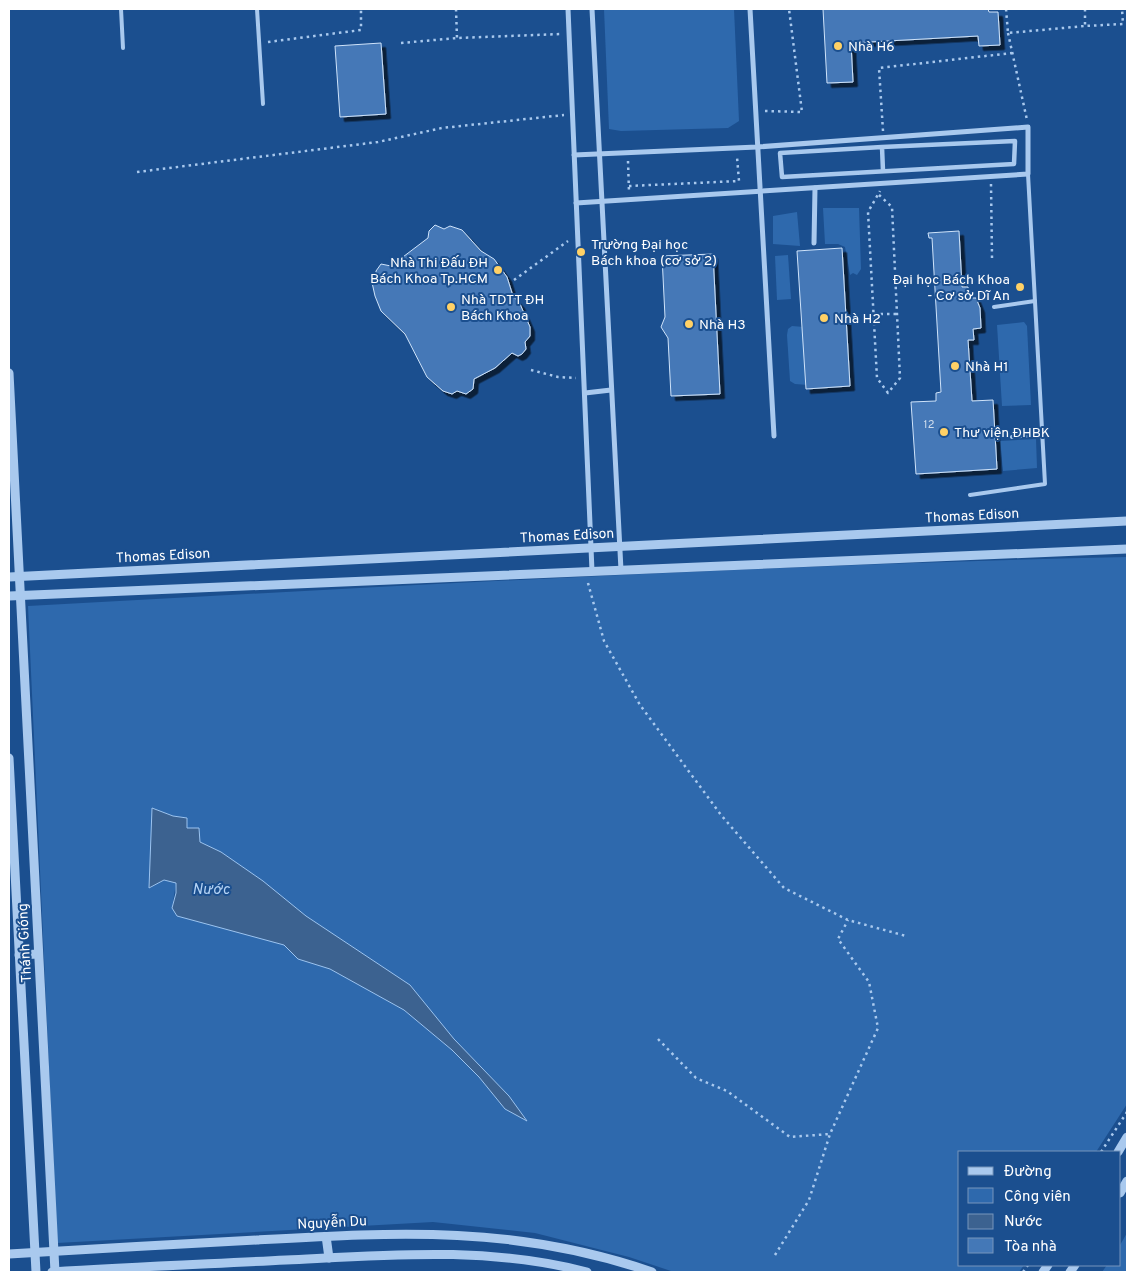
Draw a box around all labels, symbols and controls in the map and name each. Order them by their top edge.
place label: Nhà H6 [848,39,895,56]
marker: Nhà H6 [832,40,844,52]
place label: Trường Đại học Bách khoa (cơ sở 2) [591,237,717,270]
marker: Trường Đại học Bách khoa (cơ sở 2) [575,246,587,258]
place label: Nhà Thi Đấu ĐH Bách Khoa Tp.HCM [370,255,488,288]
marker: Nhà Thi Đấu ĐH Bách Khoa Tp.HCM [492,264,504,276]
place label: Đại học Bách Khoa - Cơ sở Dĩ An [893,272,1010,305]
marker: Đại học Bách Khoa - Cơ sở Dĩ An [1014,281,1026,293]
place label: Nhà TDTT ĐH Bách Khoa [461,292,544,325]
marker: Nhà TDTT ĐH Bách Khoa [445,301,457,313]
place label: Nhà H2 [834,311,881,328]
marker: Nhà H2 [818,312,830,324]
place label: Nhà H3 [699,317,746,334]
marker: Nhà H3 [683,318,695,330]
place label: Nhà H1 [965,359,1008,376]
marker: Nhà H1 [949,360,961,372]
house number: 12 [924,418,934,432]
place label: Thư viện ĐHBK [954,425,1050,442]
marker: Thư viện ĐHBK [938,426,950,438]
street label: Thomas Edison [924,506,1020,527]
street label: Thomas Edison [519,526,615,547]
street label: Thomas Edison [115,546,211,567]
water label: Nước [192,881,231,900]
street label: Thánh Gióng [15,903,36,983]
legend [958,1151,1121,1266]
text: Đường [1004,1163,1052,1182]
text: Công viên [1004,1188,1071,1207]
street label: Nguyễn Du [297,1212,367,1234]
text: Nước [1004,1213,1043,1232]
text: Tòa nhà [1004,1238,1057,1257]

